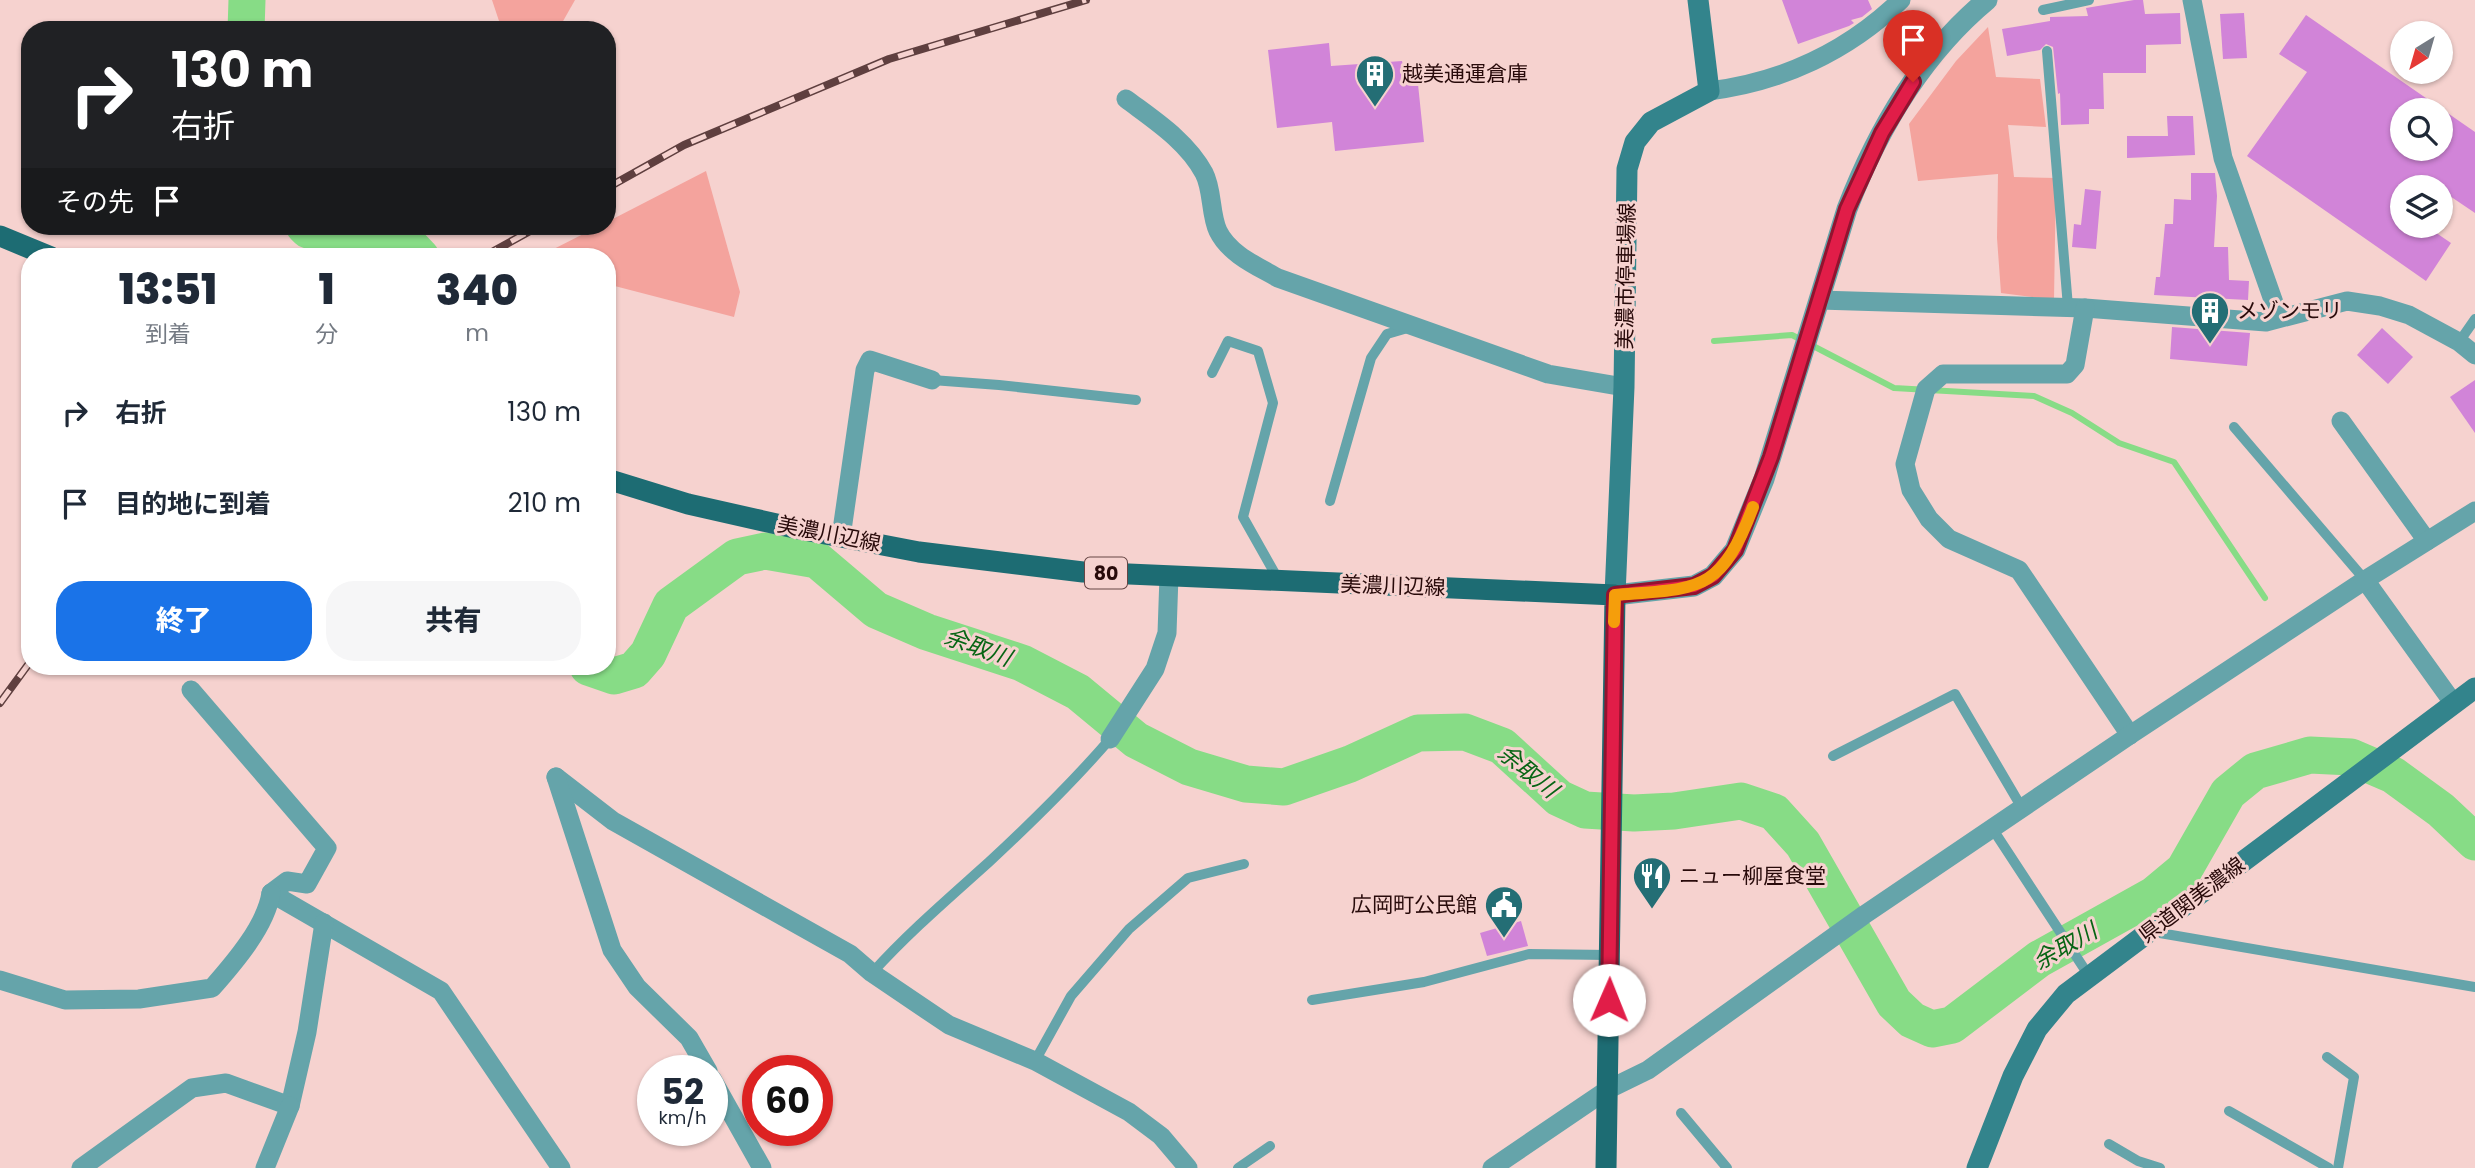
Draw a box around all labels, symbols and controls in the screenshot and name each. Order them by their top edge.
pin [1883,10,1943,82]
icon: arrive [1894,21,1932,59]
north arrow [2390,21,2454,84]
map controls [2390,21,2453,238]
text: 130 m [171,36,313,104]
icon: right [56,49,147,140]
building icon: 越美通運倉庫 [1354,53,1396,108]
place label: 越美通運倉庫 [1402,59,1528,88]
button: search [2390,98,2453,161]
text: 右折 [171,103,235,148]
button: layers [2390,175,2453,238]
icon: arrive [148,182,186,220]
text: その先 [56,184,134,220]
street label: 美濃市停車場線 [1610,202,1641,350]
text: 13:51 [119,260,217,319]
text: 1 [318,260,335,319]
text: 340 [436,261,518,320]
building icon: メゾンモリ [2189,290,2231,345]
place label: メゾンモリ [2237,296,2342,325]
text: m [465,317,489,349]
text: 到着 [145,318,191,350]
text: 分 [315,318,338,350]
icon: right [56,394,94,432]
text: 130 m [507,394,581,430]
text: 右折 [115,395,167,431]
icon: arrive [56,485,94,523]
text: 210 m [508,485,581,521]
text: 目的地に到着 [115,486,271,522]
street label: 美濃川辺線 [775,509,883,558]
road number: 80 [1085,558,1127,588]
street label: 美濃川辺線 [1340,569,1446,602]
button: 終了 [56,581,312,661]
button: 共有 [326,581,581,661]
water label: 余取川 [940,620,1019,675]
water label: 余取川 [1491,737,1567,807]
street label: 県道関美濃線 [2133,850,2251,949]
restaurant icon: ニュー柳屋食堂 [1631,855,1673,910]
place label: ニュー柳屋食堂 [1679,861,1826,890]
public building icon: 広岡町公民館 [1483,884,1525,939]
place label: 広岡町公民館 [1351,890,1477,919]
water label: 余取川 [2027,913,2105,977]
position arrow [1572,963,1646,1037]
speed limit sign: 60 [742,1055,833,1146]
text: 52 [661,1067,704,1116]
text: km/h [659,1105,706,1130]

